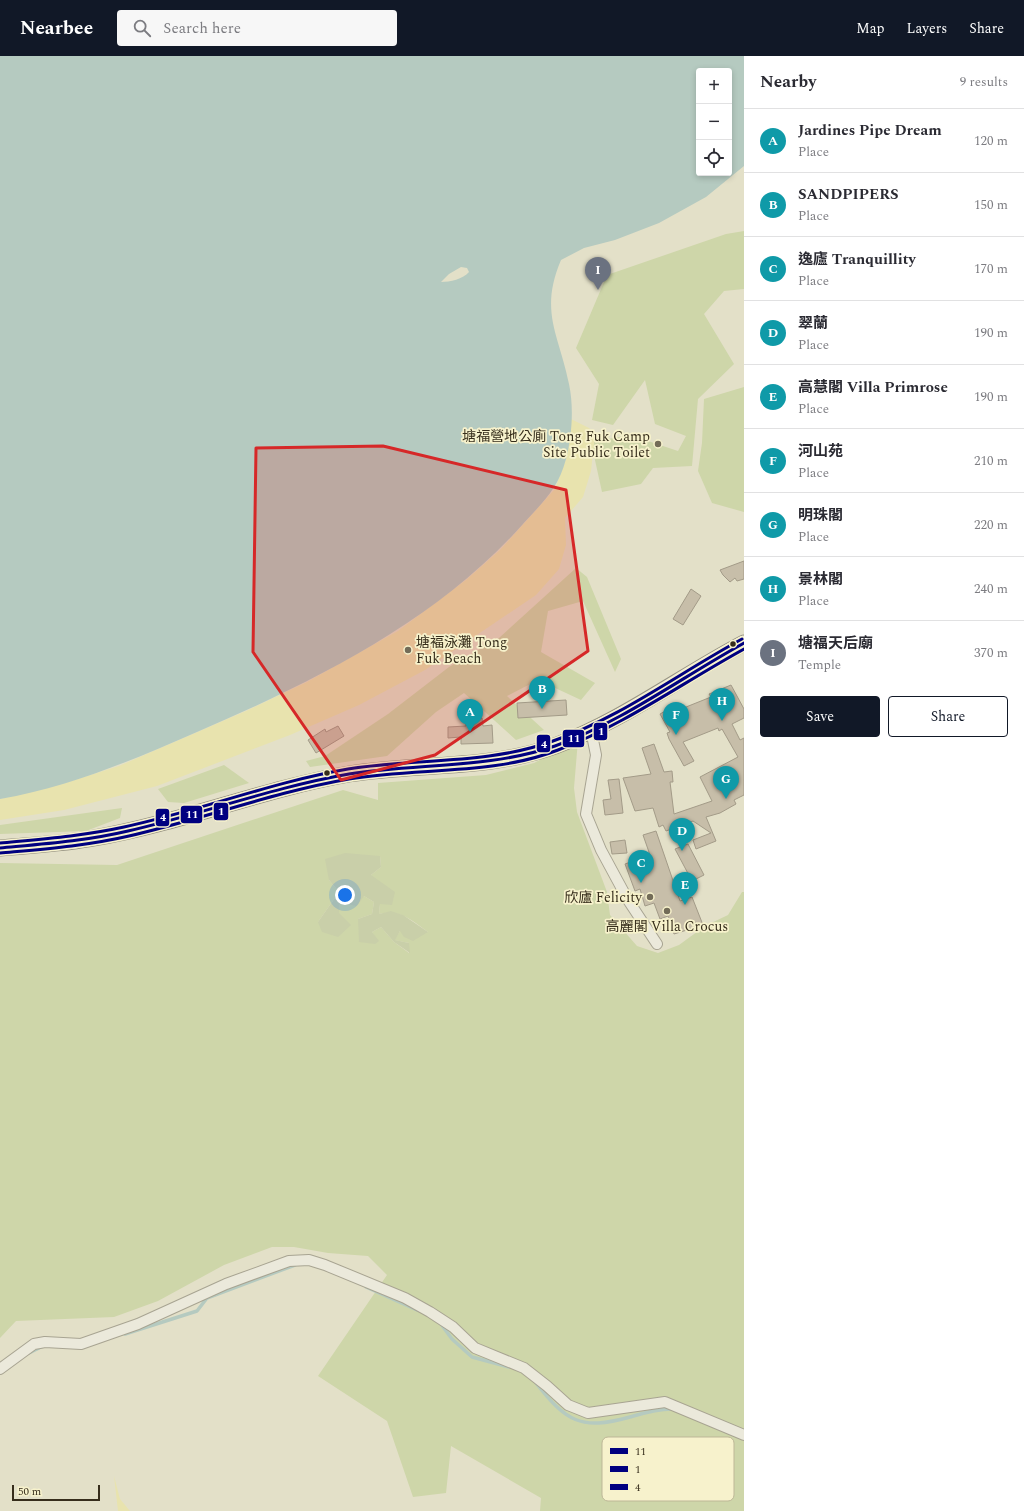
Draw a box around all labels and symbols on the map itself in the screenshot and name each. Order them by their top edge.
pin: I [585,257,611,290]
place label: 塘福營地公廁 Tong Fuk Camp Site Public Toilet [462,426,650,463]
marker: 塘福營地公廁 Tong Fuk Camp Site Public Toilet [653,439,663,449]
place label: 塘褔泳灘 Tong Fuk Beach [416,632,508,669]
unlabelled marker [728,639,738,649]
marker: 塘褔泳灘 Tong Fuk Beach [403,645,413,655]
pin: B [529,676,555,709]
pin: H [709,688,735,721]
pin: A [457,699,483,732]
pin: F [663,702,689,735]
line badge: 1 [593,722,608,741]
text: 1 [598,723,604,740]
line badge: 11 [562,729,585,748]
text: 11 [568,730,580,747]
line badge: 4 [536,734,551,753]
text: 4 [541,736,548,753]
pin: G [713,766,739,799]
unlabelled marker [322,768,332,778]
line badge: 1 [213,802,229,821]
text: 1 [218,803,224,820]
line badge: 11 [180,805,203,824]
text: 11 [186,806,198,823]
line badge: 4 [155,808,170,827]
text: 4 [160,809,167,826]
pin: D [669,818,695,851]
pin: C [628,850,654,883]
pin: E [672,872,698,905]
your location [335,885,355,905]
place label: 欣廬 Felicity [564,887,643,908]
marker: 欣廬 Felicity [645,892,655,902]
marker: 高麗閣 Villa Crocus [662,906,672,916]
place label: 高麗閣 Villa Crocus [606,916,728,937]
legend [602,1437,734,1501]
text: 11 [635,1443,646,1460]
text: 1 [635,1461,641,1478]
text: 4 [635,1479,641,1496]
scale bar [12,1483,100,1502]

